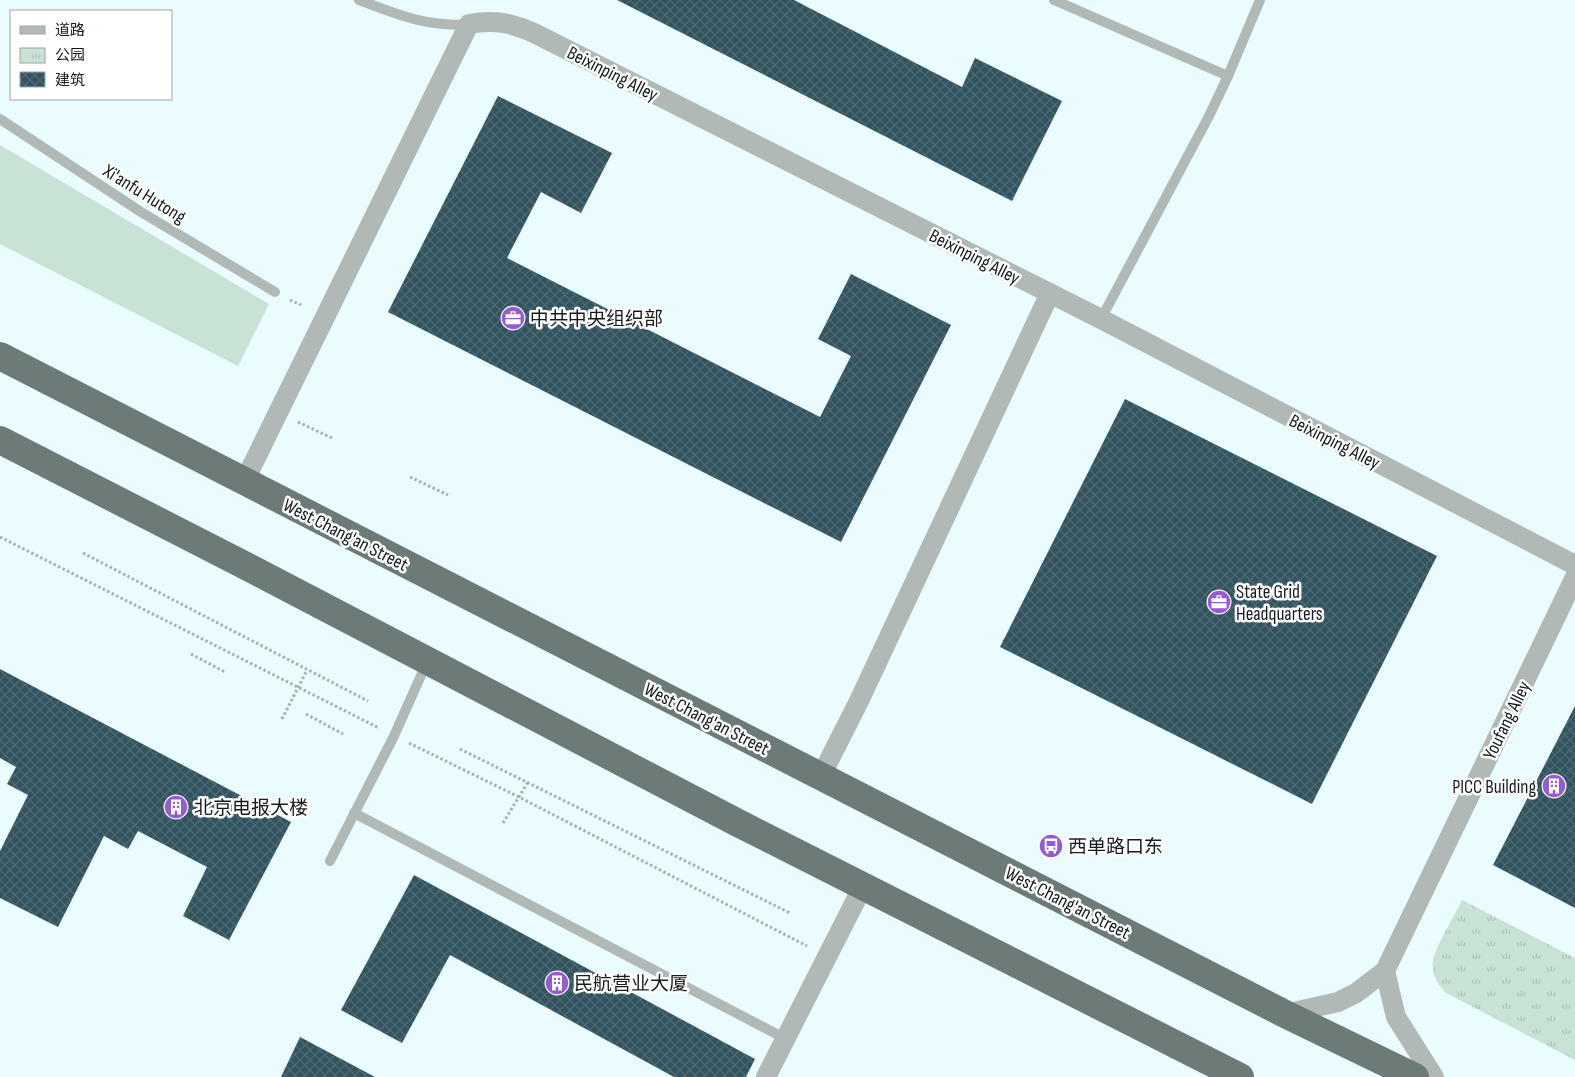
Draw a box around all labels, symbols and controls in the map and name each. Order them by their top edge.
legend [10,10,172,100]
text: 道路 [55,21,85,40]
street label: Beixinping Alley [563,42,662,107]
text: 公园 [55,46,85,65]
text: 建筑 [55,71,85,90]
street label: Xi'anfu Hutong [98,159,190,229]
street label: Beixinping Alley [925,225,1024,290]
office icon: 中共中央组织部 [500,305,526,331]
place label: 中共中央组织部 [530,308,663,331]
street label: Beixinping Alley [1285,410,1384,475]
street label: West Chang'an Street [279,494,412,577]
place label: State Grid Headquarters [1236,581,1323,626]
office icon: State Grid Headquarters [1206,589,1232,615]
street label: Youfang Alley [1479,677,1536,764]
street label: West Chang'an Street [640,678,773,761]
building icon: PICC Building [1541,773,1567,799]
place label: PICC Building [1452,776,1536,799]
building icon: 北京电报大楼 [163,794,189,820]
place label: 北京电报大楼 [194,797,308,820]
bus stop icon: 西单路口东 [1038,833,1064,859]
place label: 西单路口东 [1068,836,1163,859]
street label: West Chang'an Street [1001,862,1134,945]
building icon: 民航营业大厦 [544,970,570,996]
place label: 民航营业大厦 [574,973,688,996]

